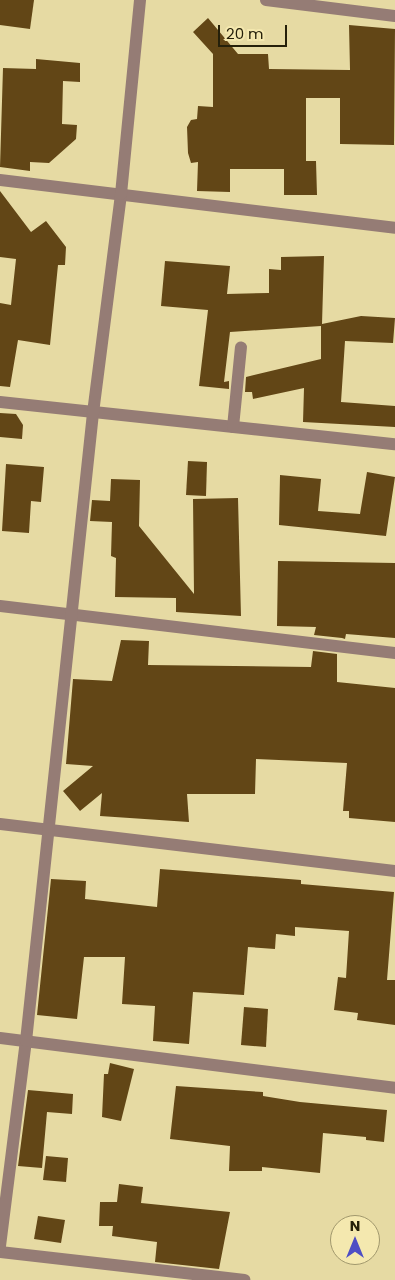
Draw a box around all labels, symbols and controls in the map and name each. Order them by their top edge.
scale bar [220,15,289,47]
text: 20 m [226,23,264,44]
north arrow [330,1215,380,1265]
text: N [350,1216,360,1236]

